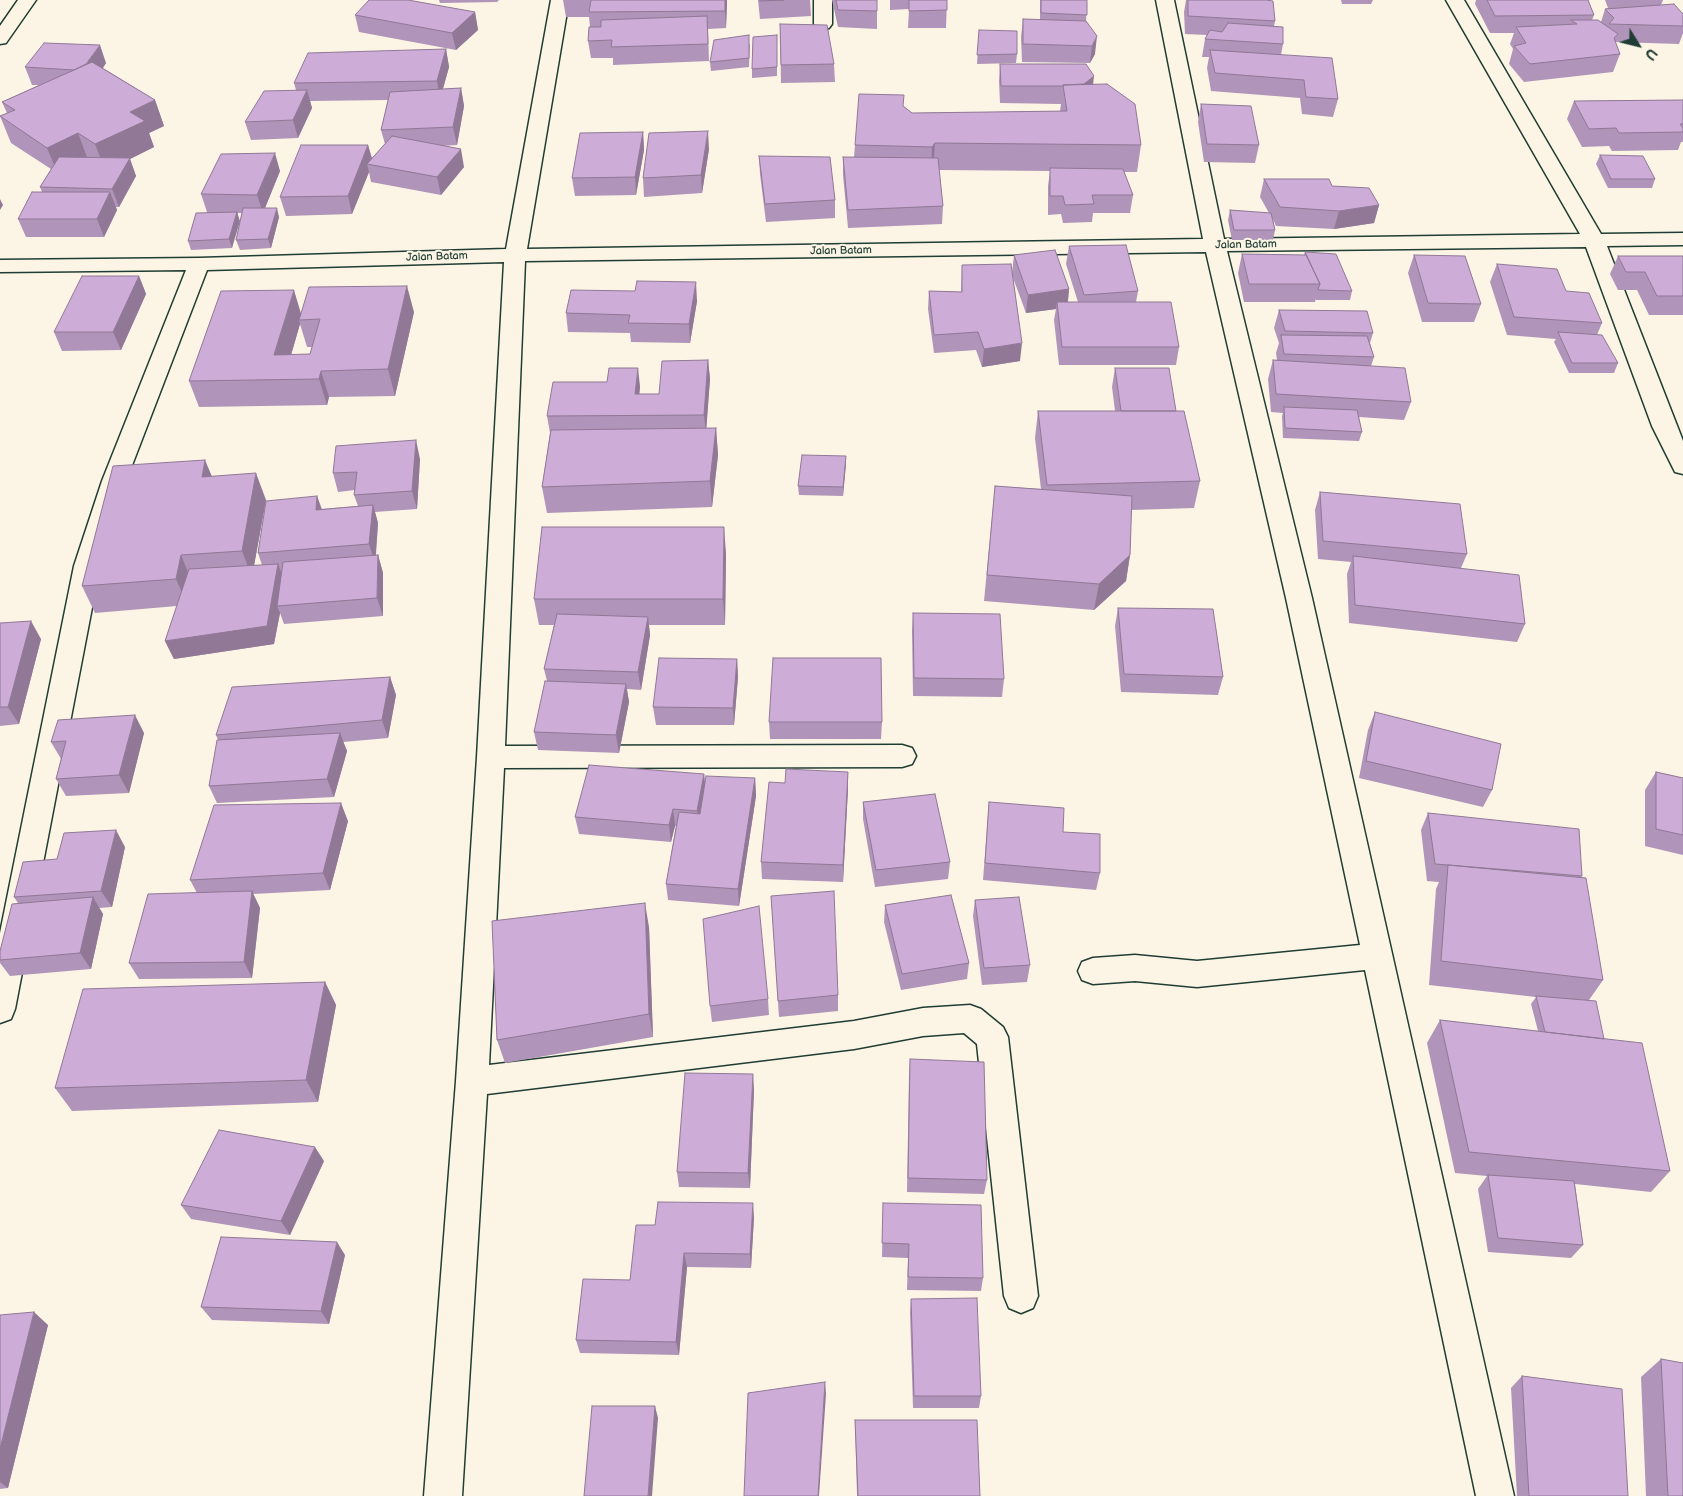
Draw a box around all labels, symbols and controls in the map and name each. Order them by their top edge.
north arrow [1613,20,1663,70]
text: U [1641,45,1660,63]
street label: Jalan Batam [1215,238,1277,252]
street label: Jalan Batam [810,244,872,258]
street label: Jalan Batam [406,249,468,265]

